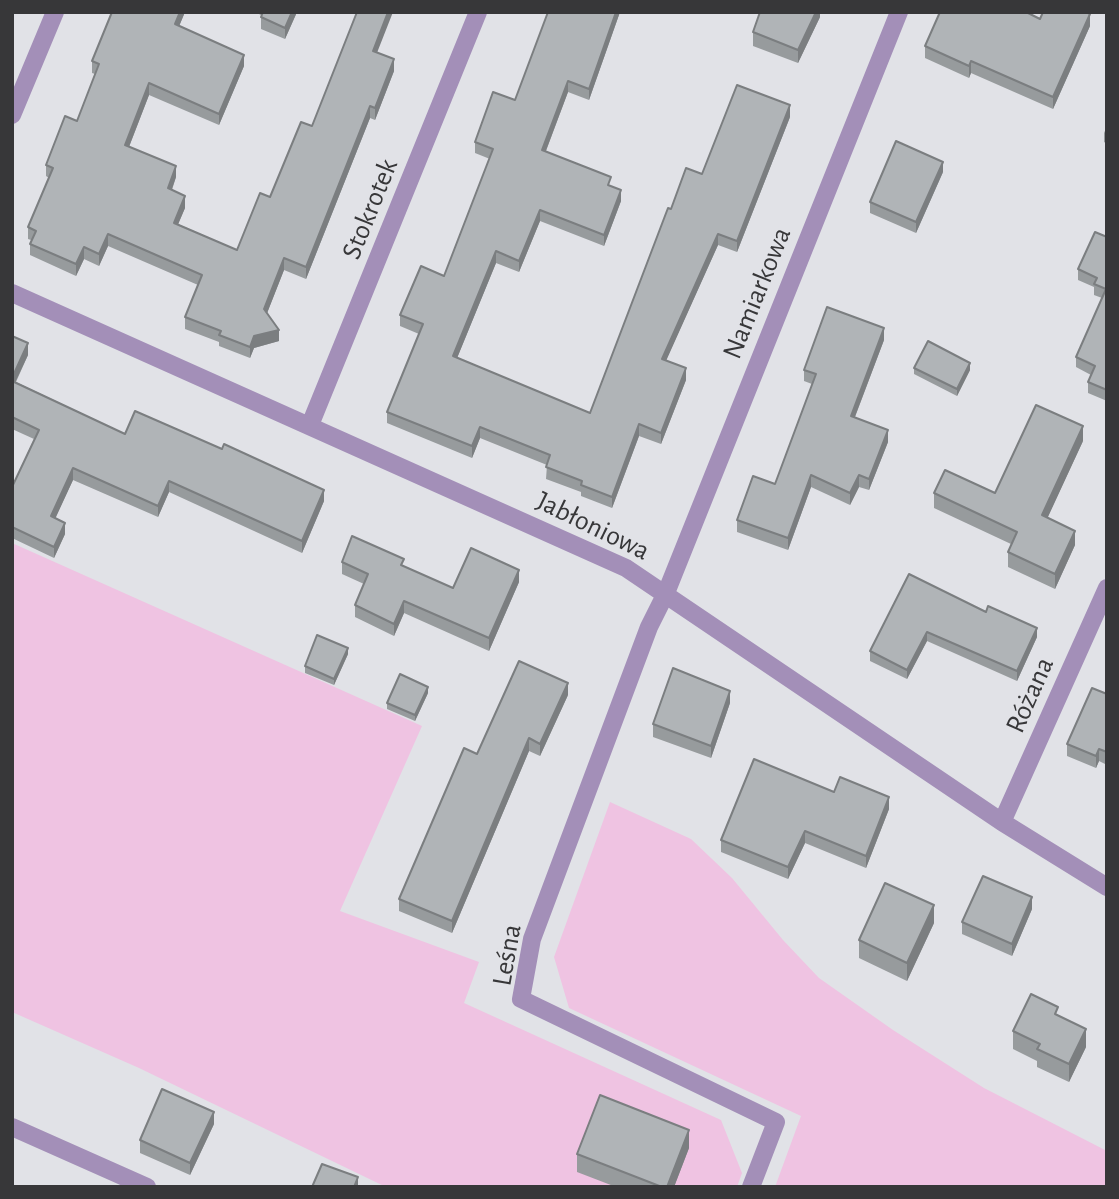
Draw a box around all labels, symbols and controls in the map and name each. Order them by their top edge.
street label: Stokrotek [335,154,405,264]
street label: Namiarkowa [715,222,799,364]
street label: Jabłoniowa [531,484,655,568]
street label: Różana [998,652,1062,738]
street label: Leśna [485,922,529,988]

